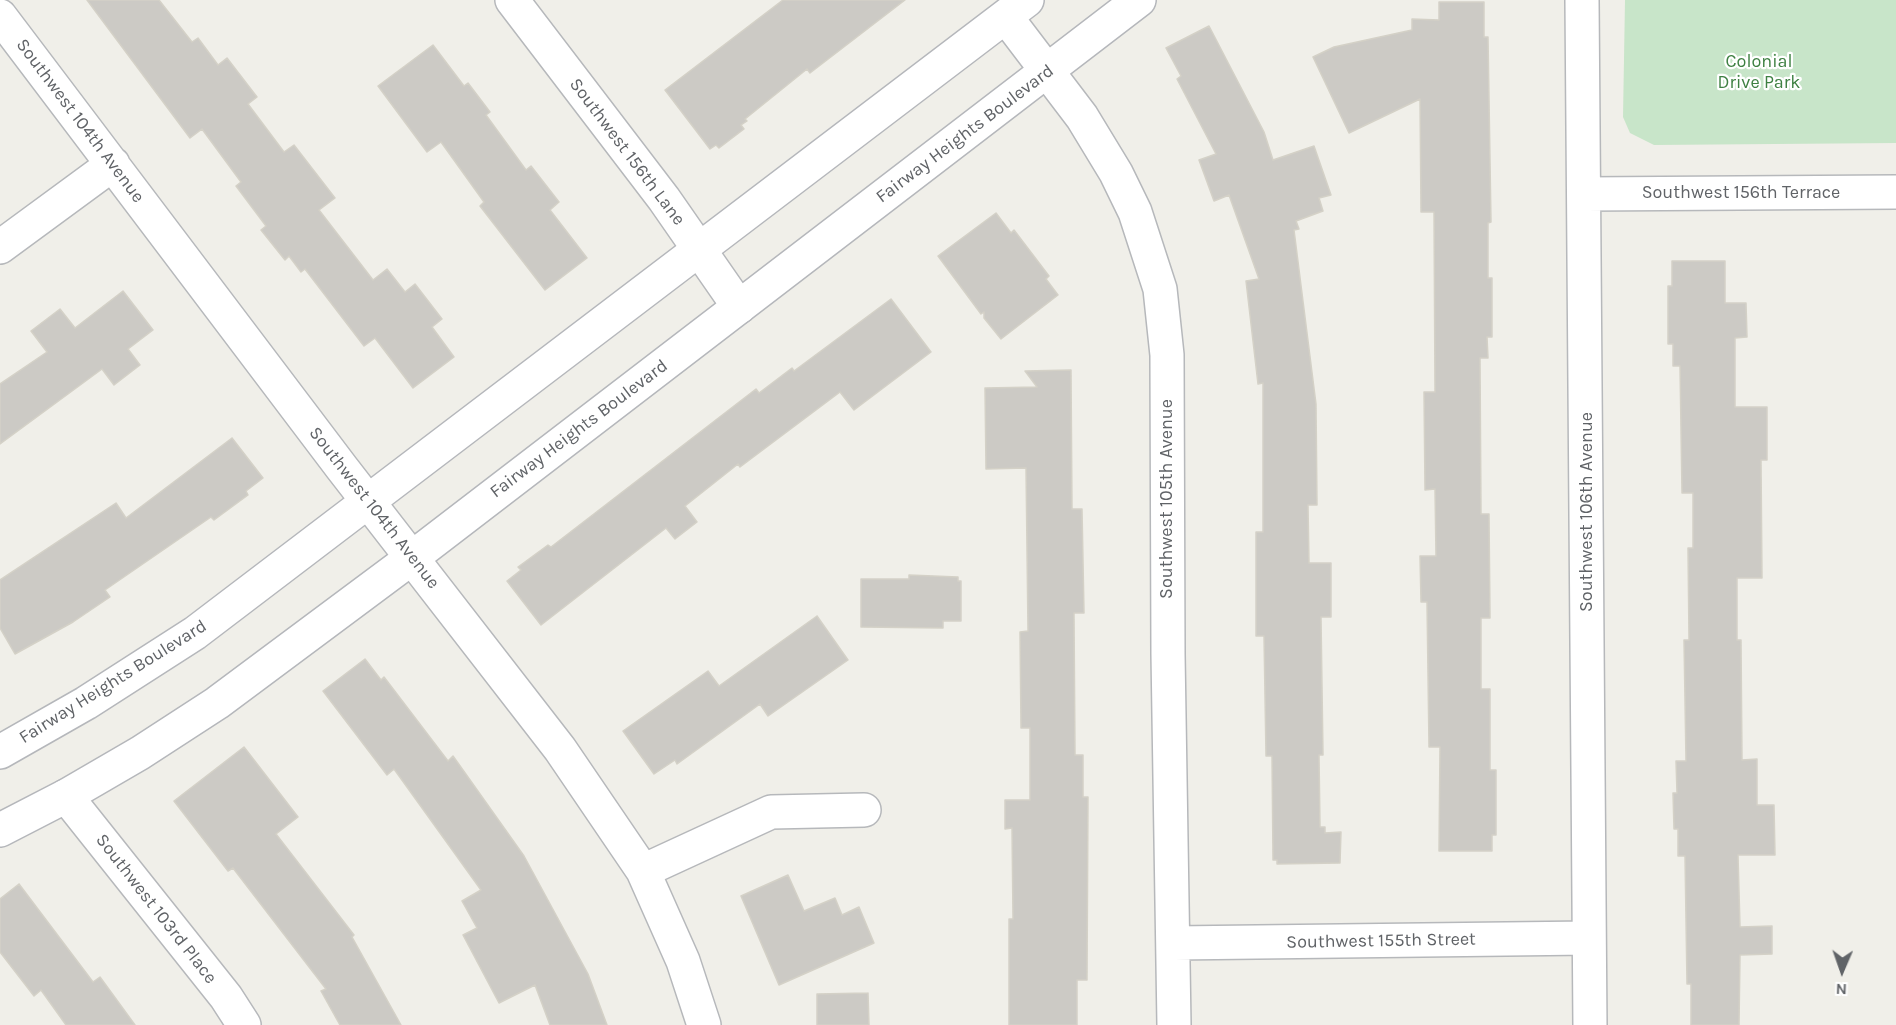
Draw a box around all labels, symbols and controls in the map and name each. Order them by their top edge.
street label: Southwest 104th Avenue [11,35,149,207]
park label: Colonial Drive Park [1718,51,1800,94]
street label: Fairway Heights Boulevard [872,60,1058,208]
street label: Southwest 156th Lane [565,74,689,230]
street label: Southwest 156th Terrace [1642,182,1840,204]
street label: Fairway Heights Boulevard [486,355,672,503]
street label: Southwest 105th Avenue [1156,399,1178,599]
street label: Southwest 106th Avenue [1576,412,1598,612]
street label: Southwest 104th Avenue [304,423,444,593]
street label: Fairway Heights Boulevard [15,615,211,749]
street label: Southwest 103rd Place [91,830,221,988]
street label: Southwest 155th Street [1286,929,1476,953]
north arrow [1812,941,1872,1001]
text: N [1835,980,1847,999]

